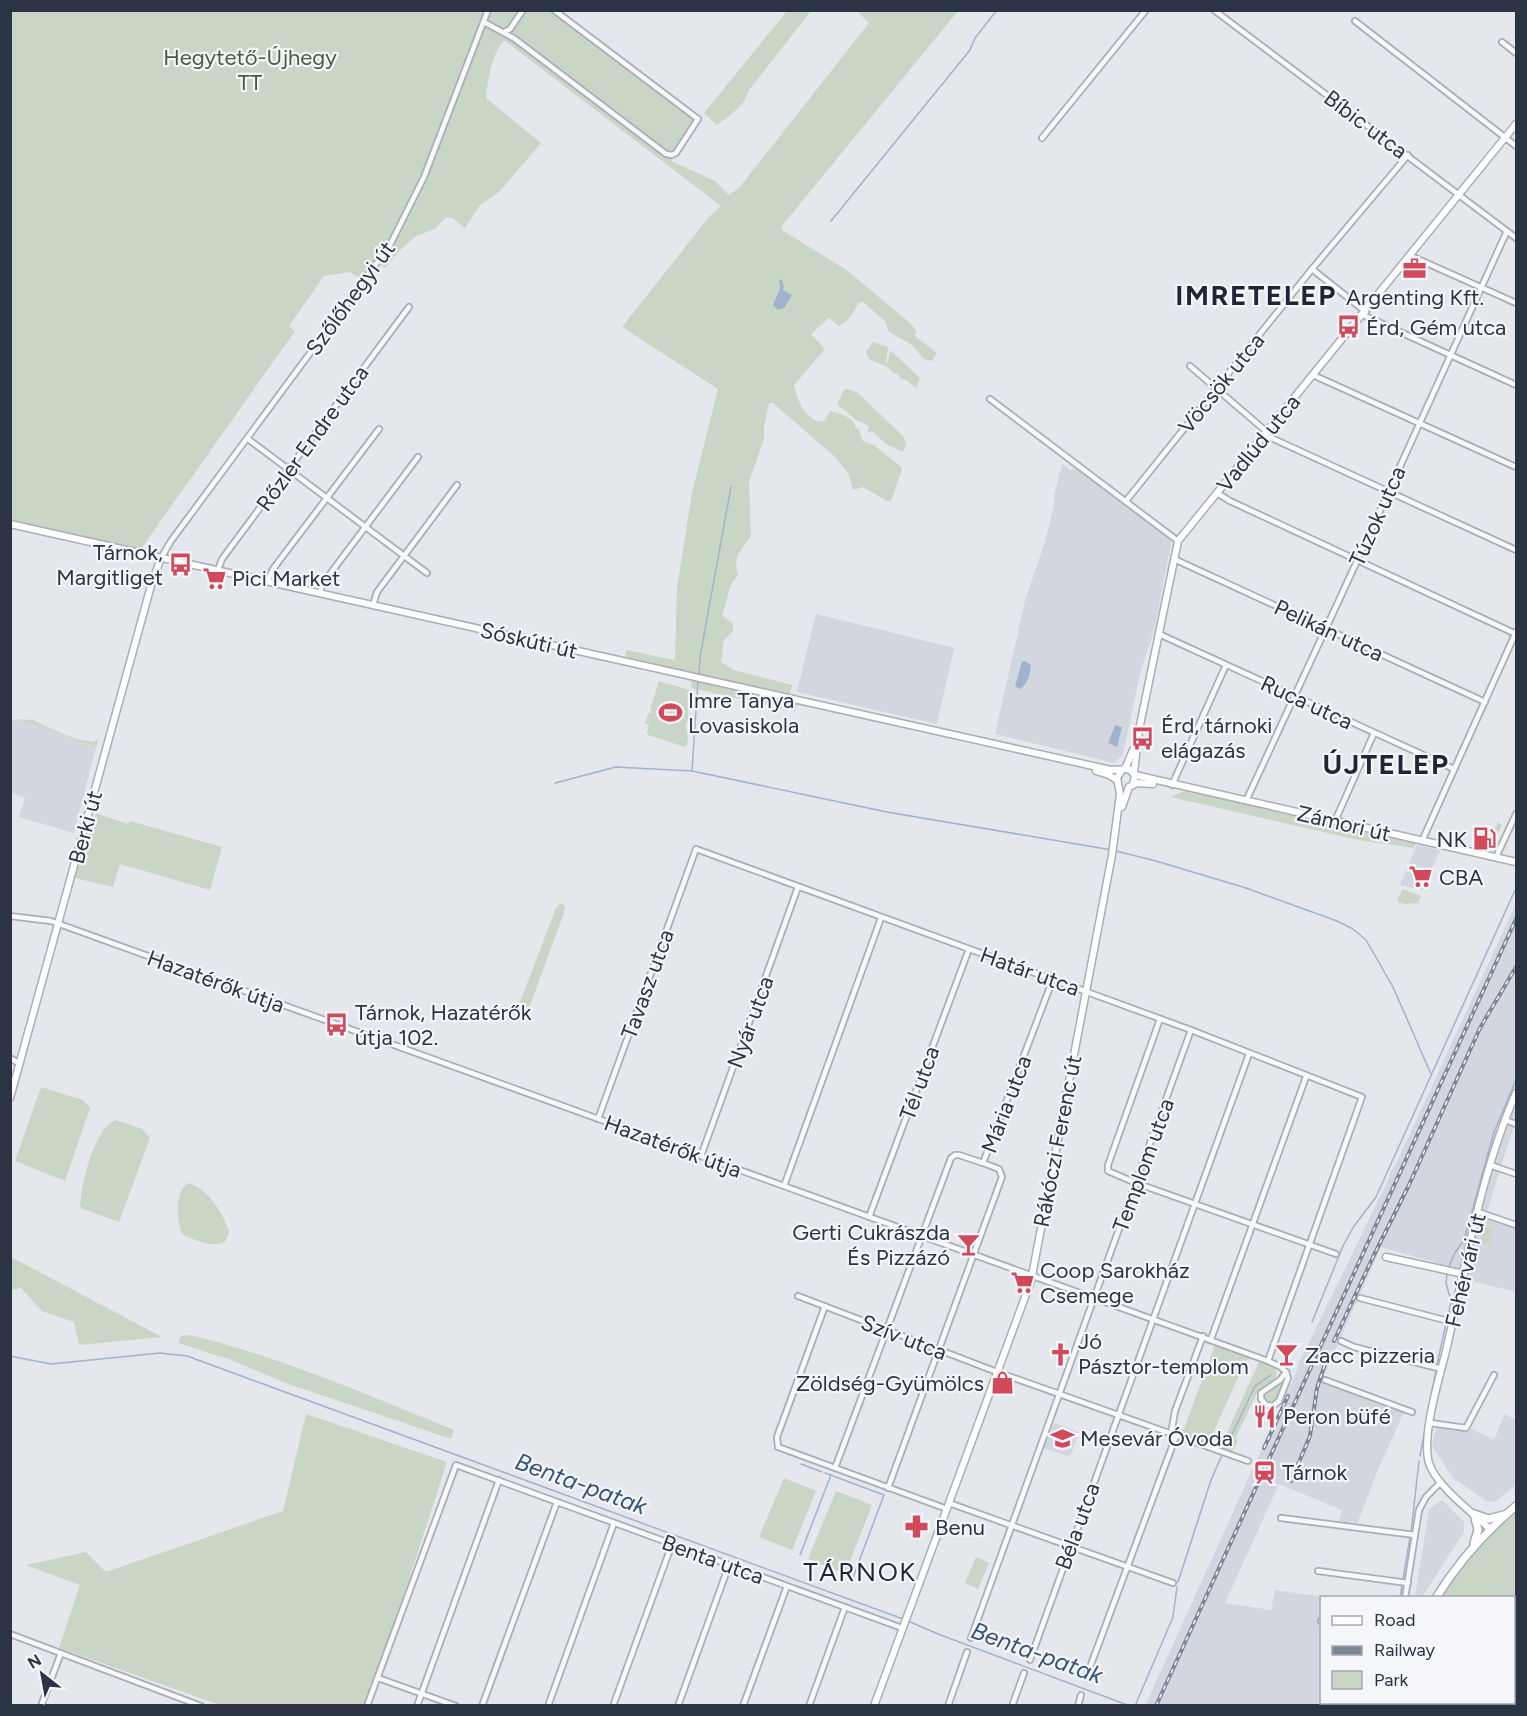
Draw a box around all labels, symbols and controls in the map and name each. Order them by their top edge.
park label: Hegytető-Újhegy TT [163,44,337,96]
street label: Bíbic utca [1319,84,1413,165]
street label: Szőlőhegyi út [300,236,401,361]
office icon: Argenting Kft. [1402,255,1428,281]
district label: IMRETELEP [1175,278,1337,312]
place label: Argenting Kft. [1346,284,1484,311]
bus stop icon: Érd, Gém utca [1335,314,1361,340]
place label: Érd, Gém utca [1366,314,1506,341]
street label: Vöcsök utca [1173,327,1270,439]
street label: Rőzler Endre utca [250,360,374,517]
street label: Vadlúd utca [1211,389,1306,498]
street label: Túzok utca [1343,462,1411,570]
place label: Tárnok, Margitliget [56,539,163,591]
bus stop icon: Tárnok, Margitliget [168,552,194,578]
supermarket icon: Pici Market [201,565,227,591]
place label: Pici Market [232,565,340,592]
street label: Pelikán utca [1270,593,1388,668]
street label: Sóskúti út [478,616,580,665]
street label: Ruca utca [1257,669,1357,735]
place label: Imre Tanya Lovasiskola [688,687,799,739]
sports icon: Imre Tanya Lovasiskola [657,700,683,726]
place label: Érd, tárnoki elágazás [1161,712,1272,764]
bus stop icon: Érd, tárnoki elágazás [1130,725,1156,751]
district label: ÚJTELEP [1323,747,1449,781]
street label: Berki út [63,788,108,867]
street label: Zámori út [1294,800,1393,847]
place label: NK [1437,826,1468,853]
fuel station icon: NK [1472,826,1498,852]
supermarket icon: CBA [1408,864,1434,890]
place label: CBA [1439,864,1483,891]
street label: Tavasz utca [615,926,680,1043]
street label: Határ utca [976,941,1083,1002]
street label: Hazatérők útja [144,944,288,1019]
street label: Nyár utca [721,972,780,1072]
place label: Tárnok, Hazatérők útja 102. [355,999,532,1051]
bus stop icon: Tárnok, Hazatérők útja 102. [324,1012,350,1038]
street label: Tél utca [894,1042,945,1124]
street label: Mária utca [975,1051,1037,1157]
street label: Rákóczi Ferenc út [1028,1053,1087,1230]
street label: Templom utca [1107,1095,1180,1236]
street label: Hazatérők útja [601,1109,745,1184]
street label: Fehérvári út [1439,1210,1492,1330]
place label: Gerti Cukrászda És Pizzázó [792,1219,950,1271]
bar icon: Gerti Cukrászda És Pizzázó [955,1232,981,1258]
place label: Coop Sarokház Csemege [1040,1257,1190,1309]
supermarket icon: Coop Sarokház Csemege [1009,1270,1035,1296]
street label: Szív utca [857,1309,951,1366]
place label: Jó Pásztor-templom [1078,1328,1249,1380]
church icon: Jó Pásztor-templom [1047,1341,1073,1367]
bar icon: Zacc pizzeria [1274,1342,1300,1368]
place label: Zacc pizzeria [1305,1342,1435,1369]
place label: Zöldség-Gyümölcs [796,1370,984,1397]
shop icon: Zöldség-Gyümölcs [989,1370,1015,1396]
restaurant icon: Peron büfé [1252,1403,1278,1429]
place label: Peron büfé [1283,1403,1391,1430]
school or university icon: Mesevár Óvoda [1049,1425,1075,1451]
place label: Mesevár Óvoda [1080,1425,1233,1452]
water label: Benta-patak [511,1446,652,1521]
station icon: Tárnok [1251,1459,1277,1485]
place label: Tárnok [1282,1459,1347,1486]
street label: Béla utca [1049,1479,1106,1573]
pharmacy icon: Benu [904,1514,930,1540]
place label: Benu [935,1514,985,1541]
street label: Benta utca [658,1529,767,1590]
district label: TÁRNOK [803,1556,917,1588]
legend [1320,1596,1515,1704]
text: Road [1374,1609,1415,1631]
water label: Benta-patak [967,1615,1108,1690]
text: Railway [1374,1639,1436,1661]
north arrow [12,1644,72,1704]
text: N [24,1650,45,1673]
text: Park [1374,1669,1409,1691]

